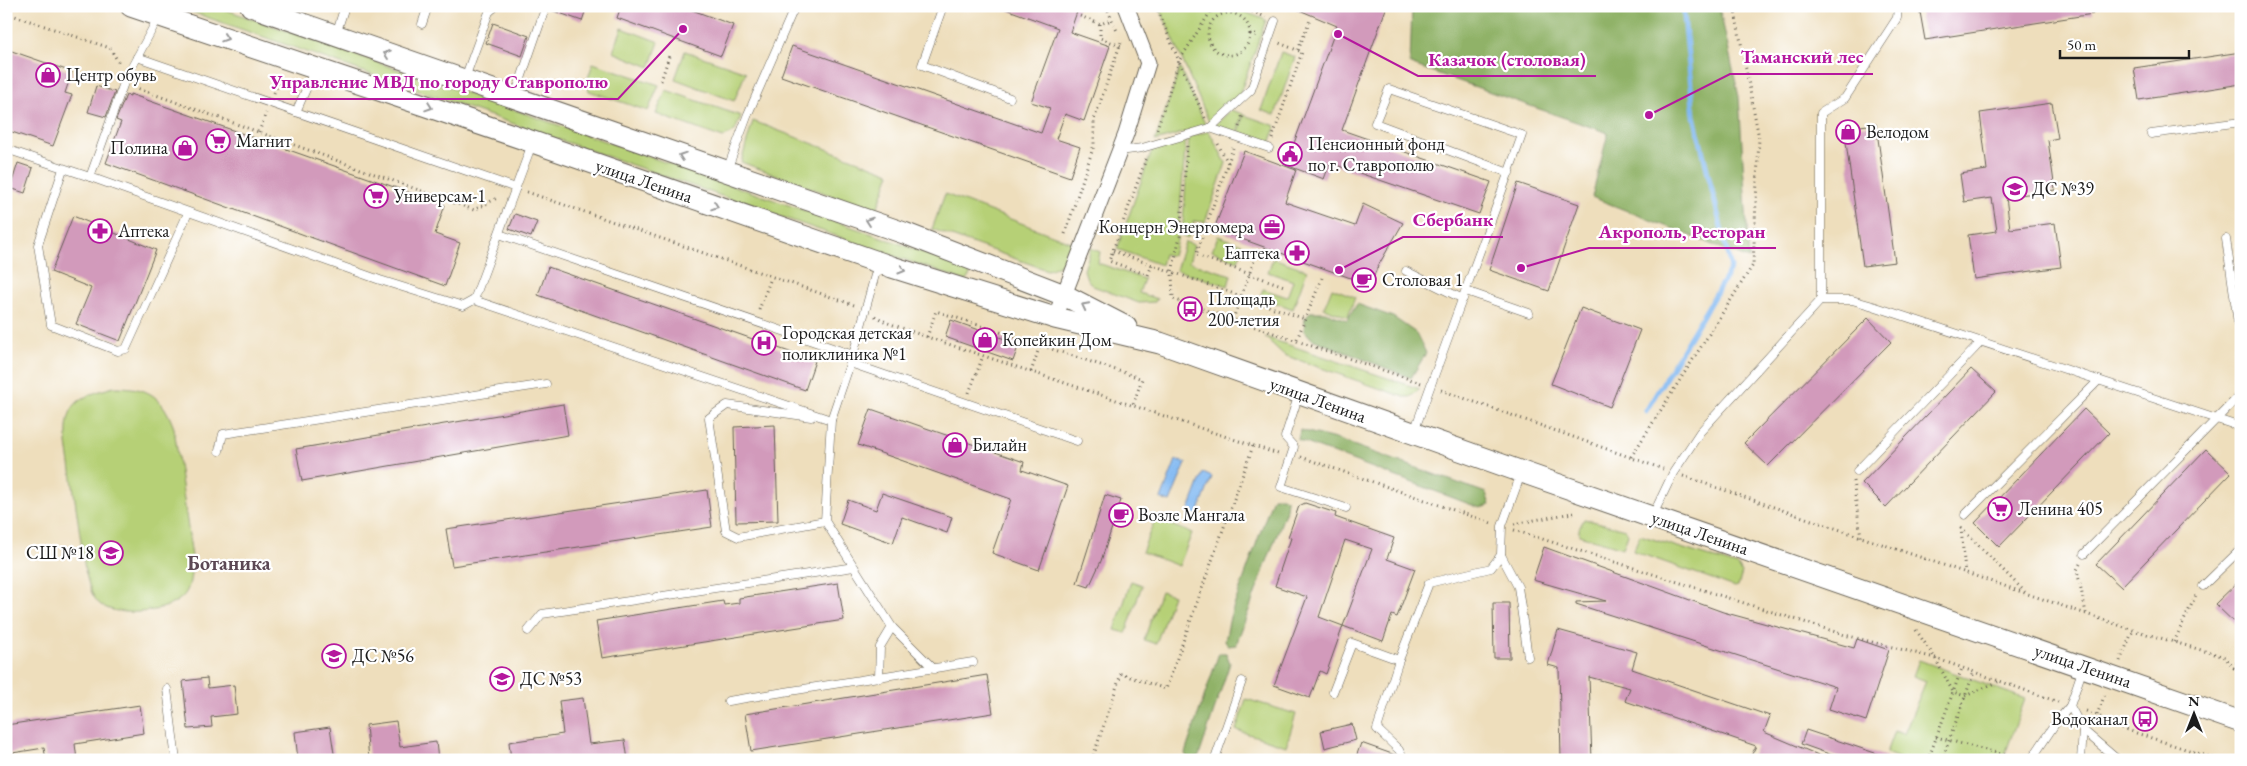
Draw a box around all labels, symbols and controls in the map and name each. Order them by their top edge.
scale bar [2060,28,2188,60]
one-way arrow [221,33,229,43]
text: 50 m [2067,35,2096,54]
callout: Таманский лес [1730,40,1873,74]
callout: Казачок (столовая) [1418,42,1596,76]
text: Таманский лес [1741,44,1864,69]
text: Казачок (столовая) [1428,47,1586,72]
one-way arrow [383,50,391,60]
shop icon: Центр обувь [35,62,61,88]
place label: Центр обувь [66,63,156,86]
callout: Управление МВД по городу Ставрополю [260,65,618,99]
text: Управление МВД по городу Ставрополю [269,69,608,94]
one-way arrow [424,101,433,111]
shop icon: Велодом [1835,119,1861,145]
place label: Велодом [1866,120,1930,143]
supermarket icon: Магнит [205,128,231,154]
place label: Магнит [236,129,292,152]
place label: Пенсионный фонд по г. Ставрополю [1308,132,1445,176]
shop icon: Полина [172,135,198,161]
place label: Полина [110,136,169,159]
public building icon: Пенсионный фонд по г. Ставрополю [1277,141,1303,167]
one-way arrow [679,152,687,162]
street label: улица Ленина [593,153,696,208]
school or university icon: ДС №39 [2002,176,2028,202]
place label: ДС №39 [2032,177,2094,200]
supermarket icon: Универсам-1 [363,183,389,209]
place label: Универсам-1 [393,184,486,207]
one-way arrow [710,200,719,210]
callout: Сбербанк [1403,203,1503,237]
text: Сбербанк [1413,207,1494,232]
office icon: Концерн Энергомера [1259,214,1285,240]
callout: Акрополь, Ресторан [1589,214,1776,248]
place label: Концерн Энергомера [1099,215,1255,238]
one-way arrow [865,217,874,227]
pharmacy icon: Аптека [87,218,113,244]
place label: Аптека [117,219,170,242]
text: Акрополь, Ресторан [1597,219,1766,244]
pharmacy icon: Еаптека [1284,240,1310,266]
place label: Еаптека [1224,241,1281,264]
one-way arrow [897,265,905,275]
cafe icon: Столовая 1 [1351,267,1377,293]
place label: Столовая 1 [1382,268,1463,291]
place label: Площадь 200-летия [1208,287,1279,331]
bus stop icon: Площадь 200-летия [1177,296,1203,322]
one-way arrow [1081,302,1090,312]
place label: Городская детская поликлиника №1 [782,321,912,365]
shop icon: Копейкин Дом [972,327,998,353]
place label: Копейкин Дом [1002,328,1113,351]
hospital icon: Городская детская поликлиника №1 [751,330,777,356]
street label: улица Ленина [1267,371,1370,428]
shop icon: Билайн [942,432,968,458]
place label: Билайн [972,433,1027,456]
supermarket icon: Ленина 405 [1987,496,2013,522]
place label: Ленина 405 [2018,497,2103,520]
cafe icon: Возле Мангала [1108,502,1134,528]
place label: Возле Мангала [1138,503,1246,526]
street label: улица Ленина [1649,505,1752,560]
school or university icon: СШ №18 [98,540,124,566]
place label: СШ №18 [26,541,94,564]
district label: Ботаника [187,550,271,576]
street label: улица Ленина [2032,638,2135,693]
school or university icon: ДС №56 [321,643,347,669]
place label: ДС №56 [352,644,414,667]
school or university icon: ДС №53 [489,666,515,692]
place label: ДС №53 [520,667,582,690]
north arrow [2170,688,2220,738]
text: N [2188,692,2200,710]
bus stop icon: Водоканал [2132,706,2158,732]
place label: Водоканал [2051,707,2128,730]

